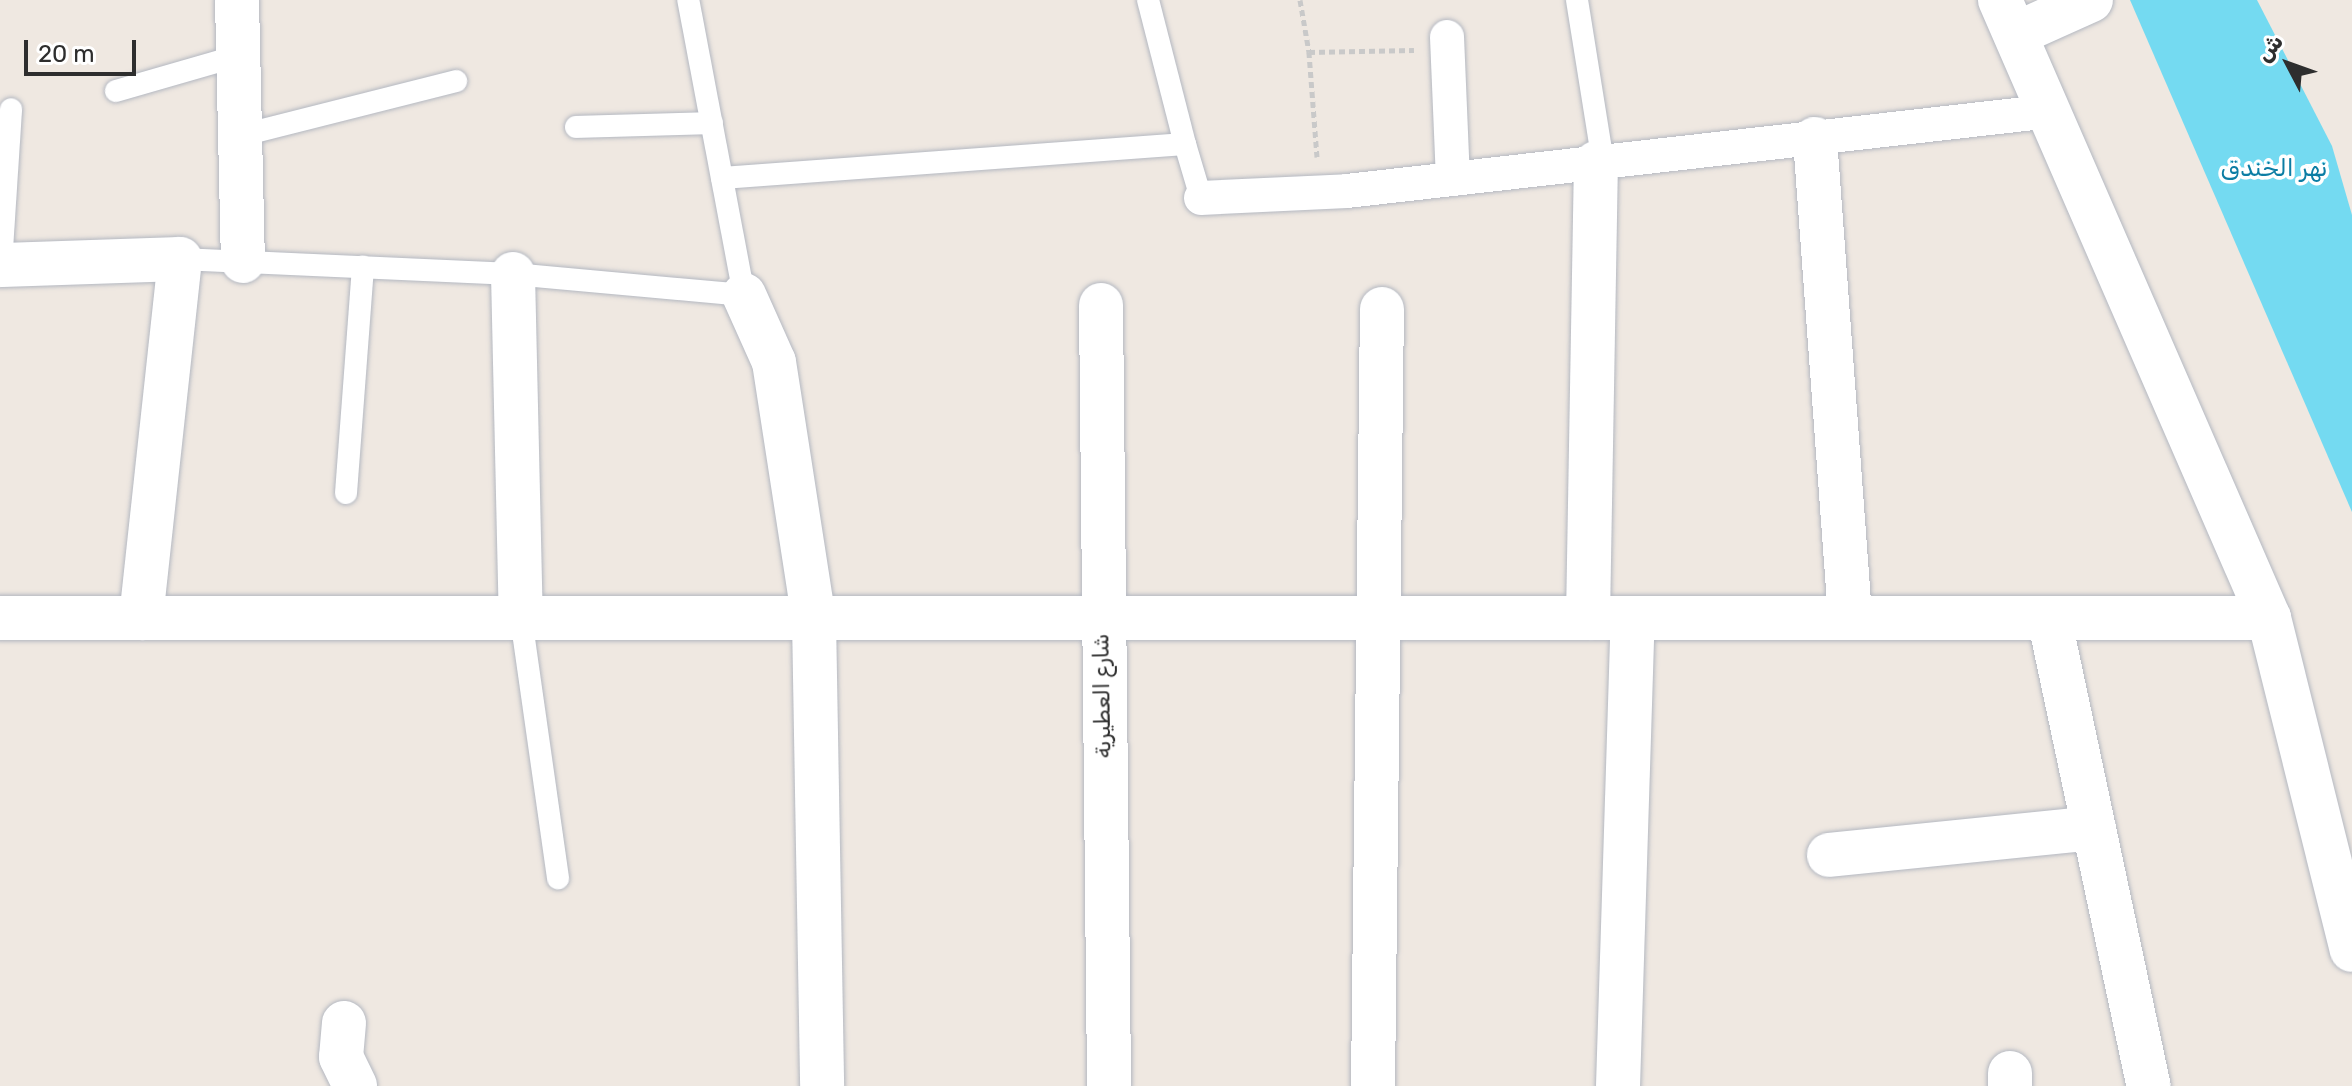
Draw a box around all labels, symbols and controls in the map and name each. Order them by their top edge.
scale bar [28,24,140,74]
north arrow [2248,24,2328,104]
text: ش [2250,29,2289,67]
text: 20 m [38,40,95,68]
water label: نهر الخندق [2220,155,2328,183]
street label: شارع العطيرية [1088,633,1116,759]

